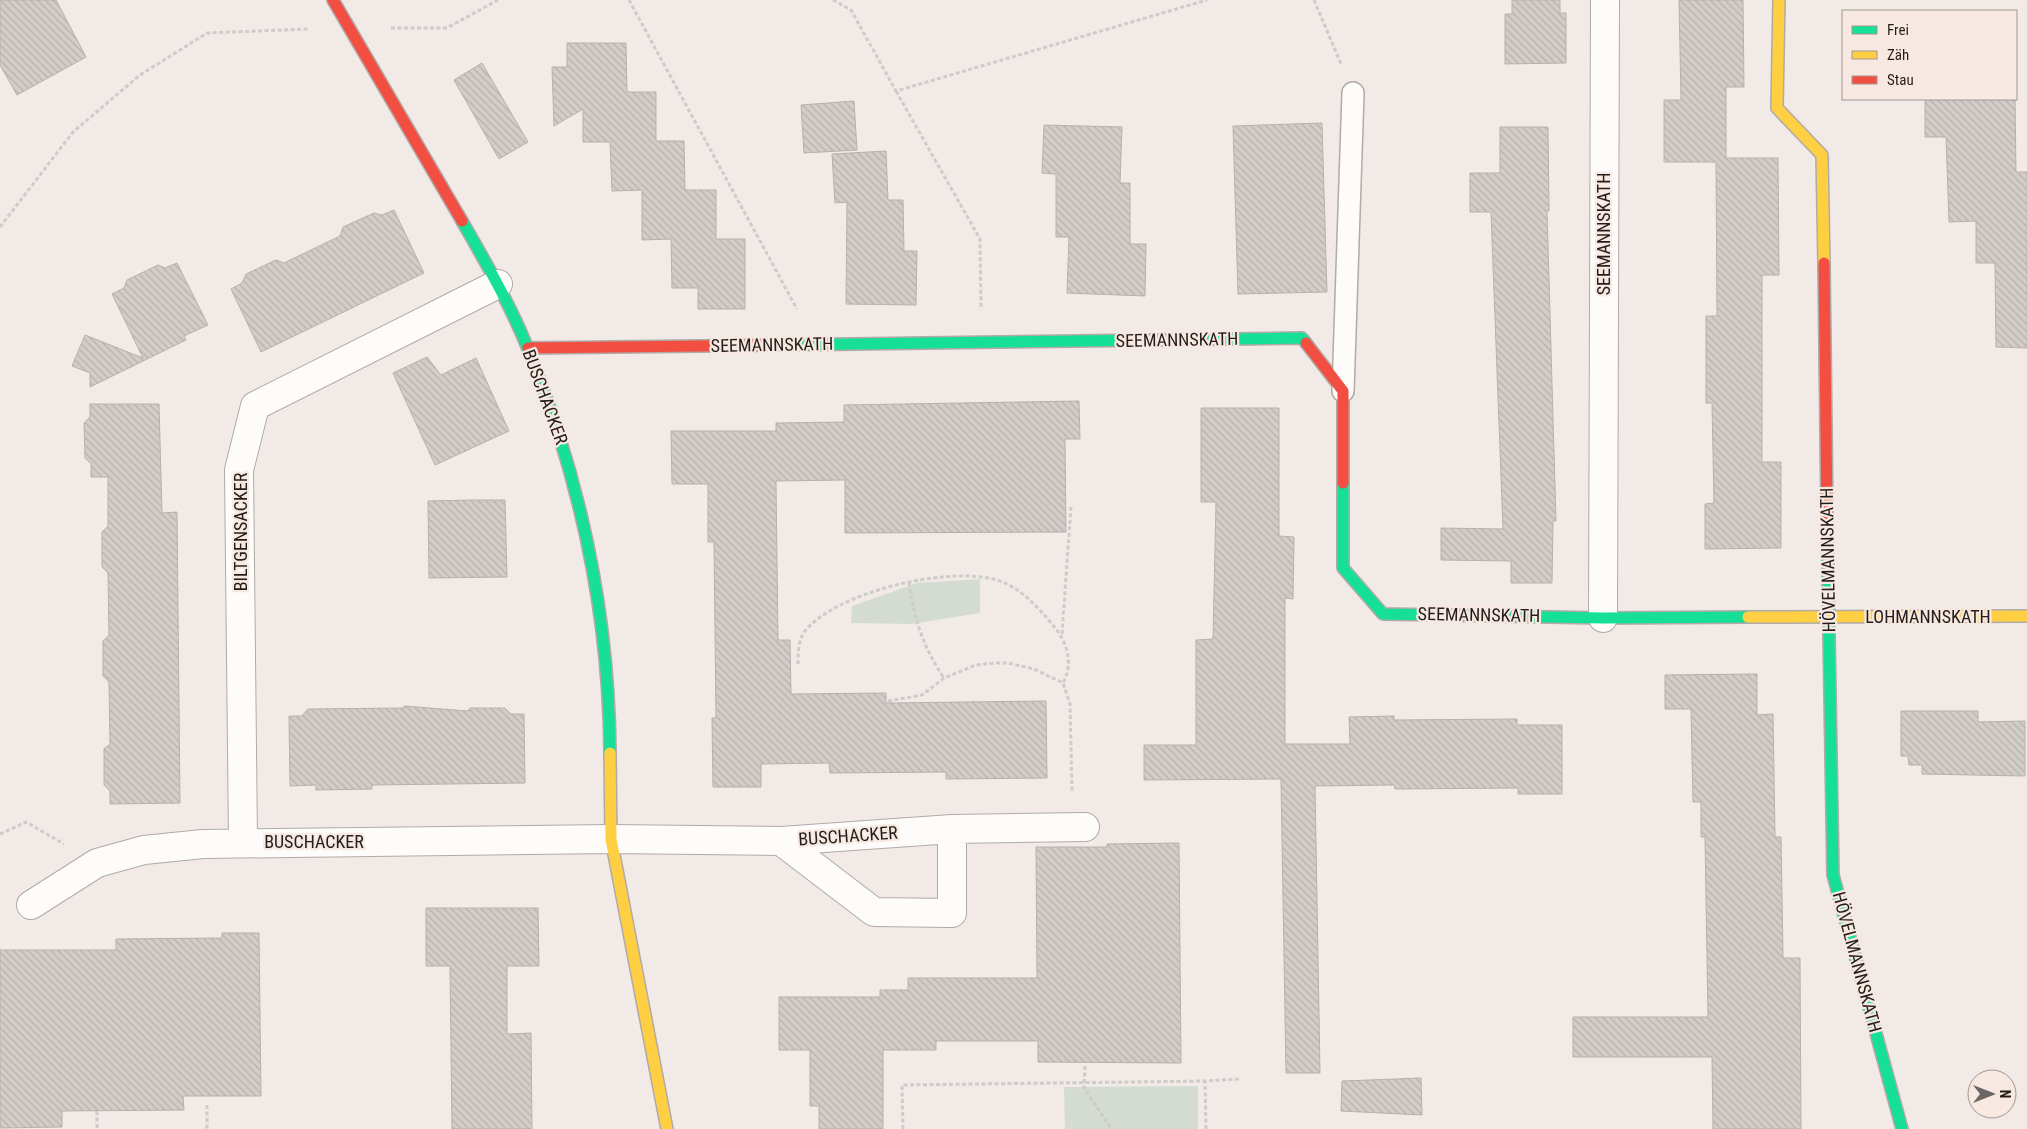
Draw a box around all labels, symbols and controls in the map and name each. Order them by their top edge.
legend [1842,10,2017,100]
text: Frei [1887,21,1909,39]
text: Zäh [1887,46,1909,64]
text: Stau [1887,71,1914,89]
street label: SEEMANNSKATH [1593,173,1614,295]
street label: SEEMANNSKATH [1116,328,1238,351]
street label: SEEMANNSKATH [711,333,833,356]
street label: BUSCHACKER [519,346,573,448]
street label: BILTGENSACKER [230,472,251,591]
street label: HÖVELMANNSKATH [1816,487,1839,633]
street label: SEEMANNSKATH [1418,603,1540,626]
street label: LOHMANNSKATH [1865,606,1991,627]
street label: BUSCHACKER [798,822,899,849]
street label: BUSCHACKER [264,831,364,852]
street label: HÖVELMANNSKATH [1829,889,1886,1035]
north arrow [1967,1069,2017,1119]
text: N [1997,1090,2013,1098]

